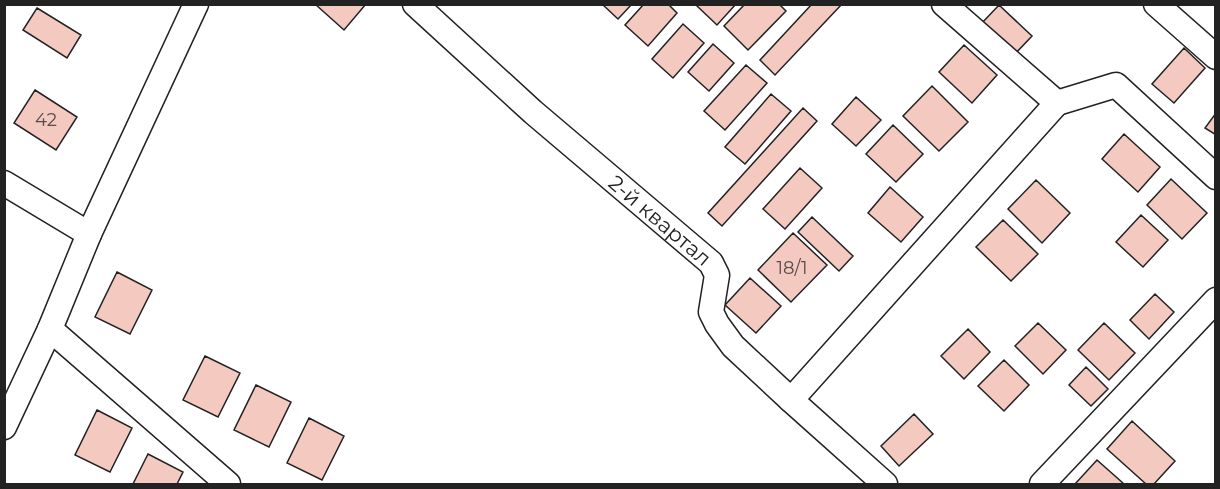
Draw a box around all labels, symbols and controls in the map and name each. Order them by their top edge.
house number: 42 [35,109,57,131]
street label: 2-й квартал [604,170,717,270]
house number: 18/1 [776,257,808,279]

